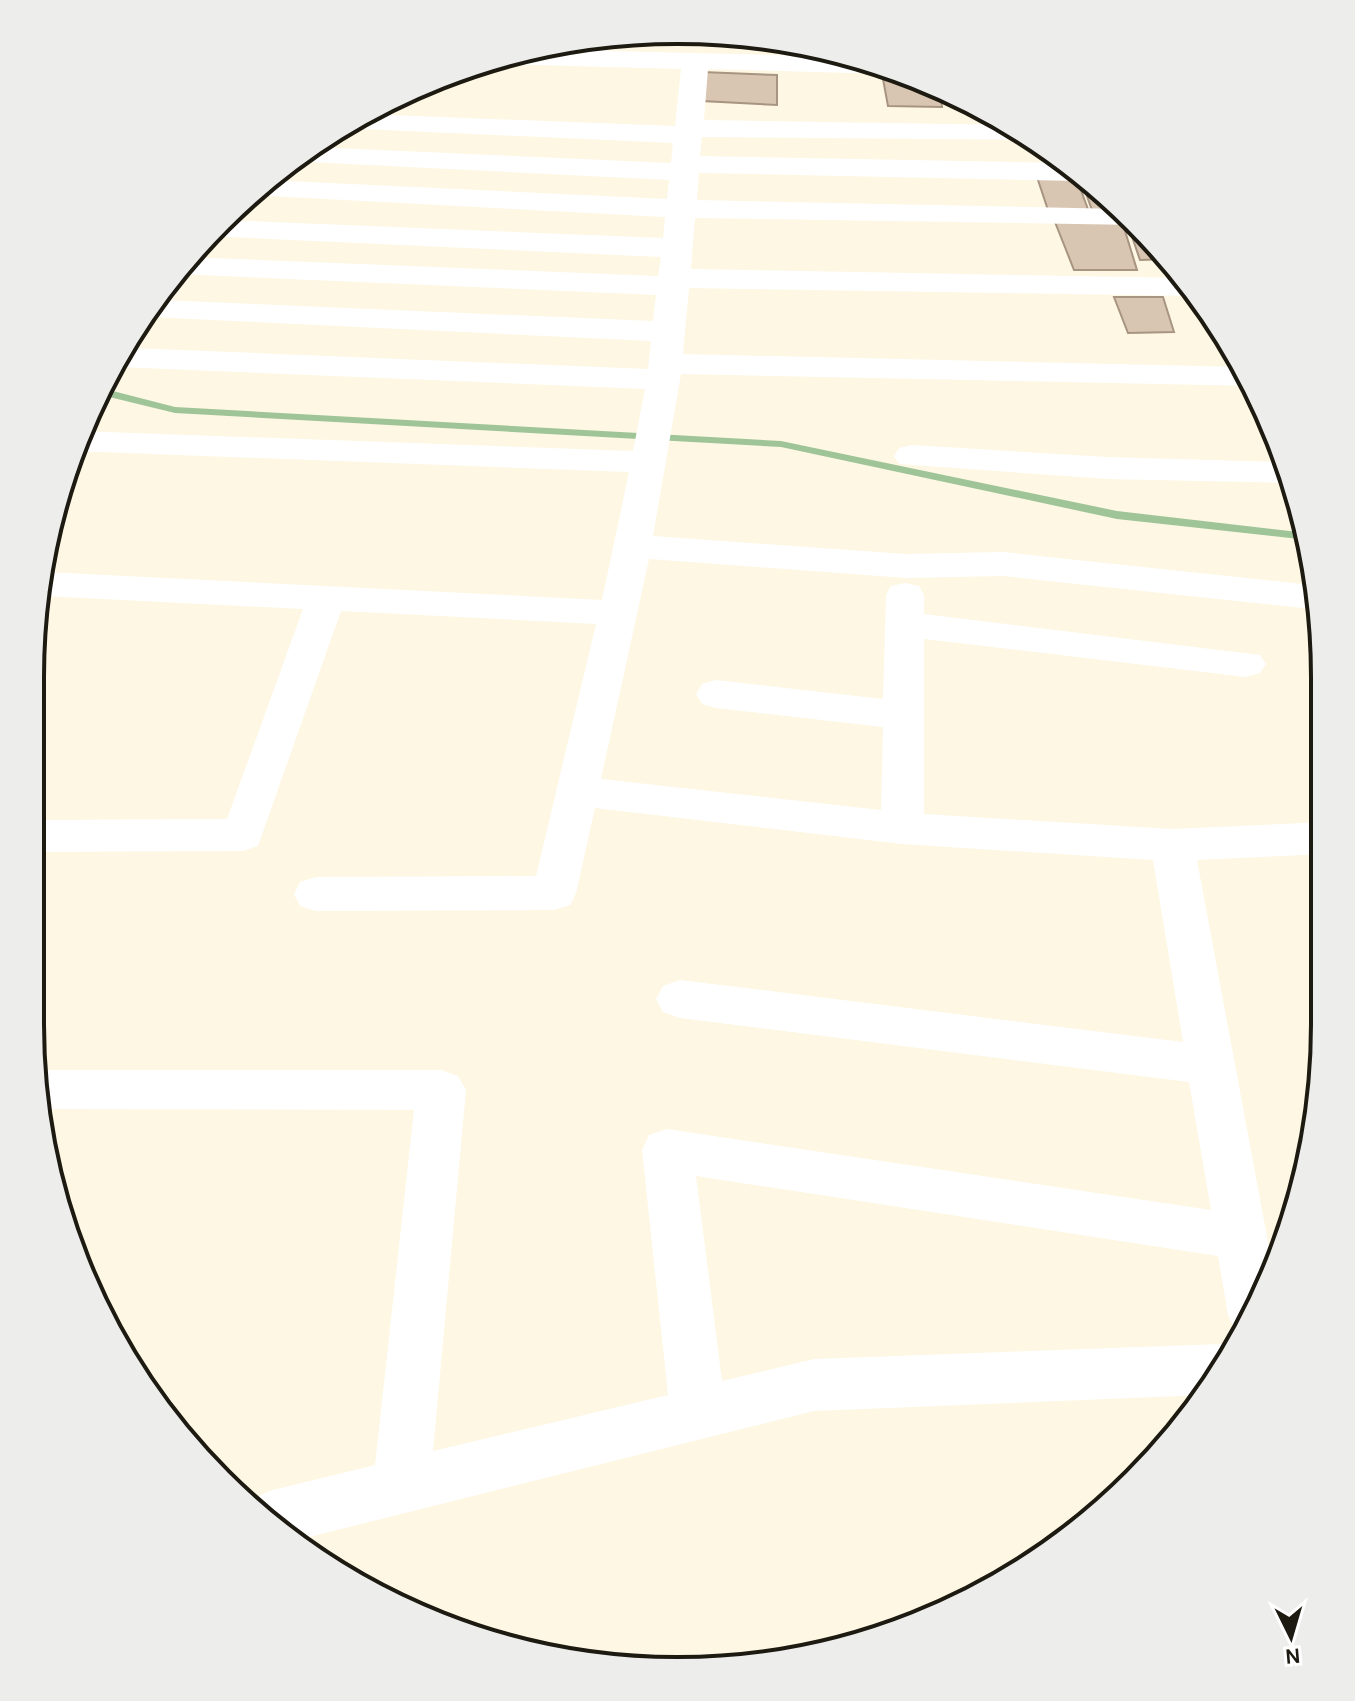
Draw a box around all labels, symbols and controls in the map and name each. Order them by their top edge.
north arrow [1251,1597,1331,1677]
text: N [1284,1642,1302,1670]

